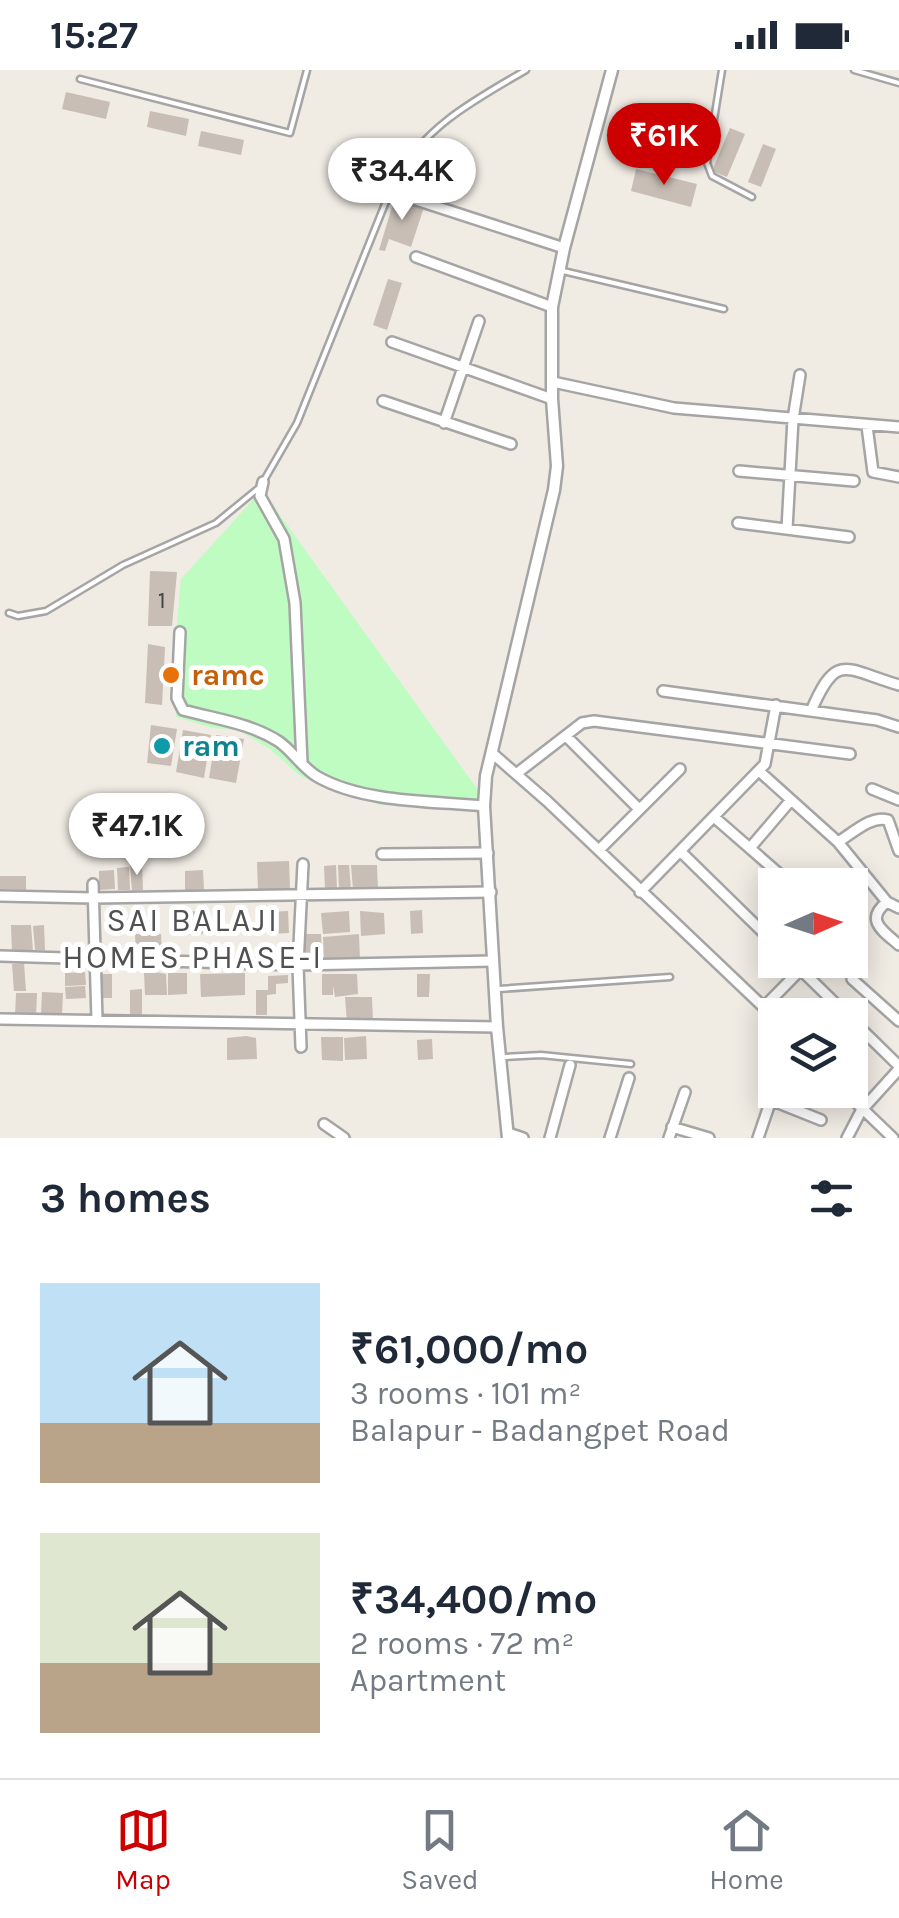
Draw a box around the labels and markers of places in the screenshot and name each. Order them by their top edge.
pin: ₹61K [605,103,723,188]
pin: ₹34.4K [321,138,483,223]
place label: ramc [191,657,265,693]
marker: ramc [160,664,182,686]
place label: ram [182,728,240,764]
marker: ram [151,735,173,757]
pin: ₹47.1K [56,793,218,878]

